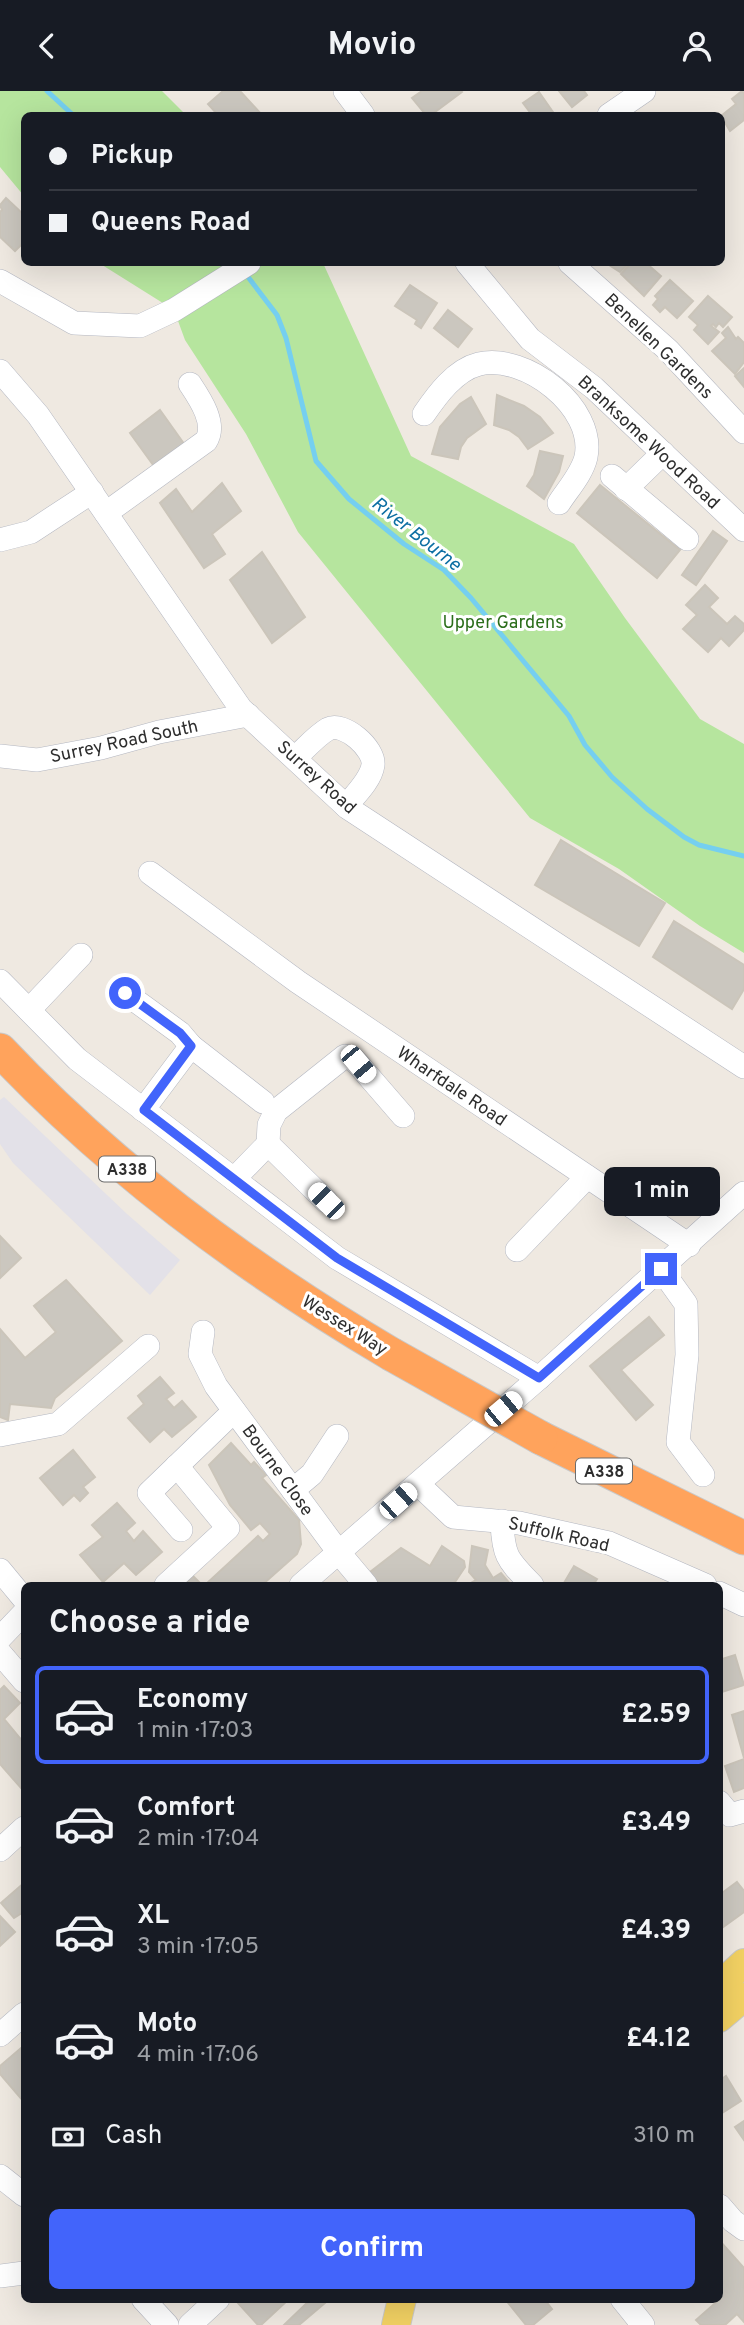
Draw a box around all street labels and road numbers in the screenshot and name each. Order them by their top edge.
street label: Benellen Gardens [599,289,717,405]
street label: Branksome Wood Road [572,371,724,515]
street label: Surrey Road South [48,716,200,769]
street label: Surrey Road [271,736,361,820]
street label: Wharfdale Road [392,1042,510,1132]
road number: A338 [99,1157,155,1181]
street label: Wessex Way [297,1291,391,1362]
street label: Bourne Close [236,1421,318,1521]
road number: A338 [576,1459,632,1483]
street label: Suffolk Road [506,1513,612,1558]

